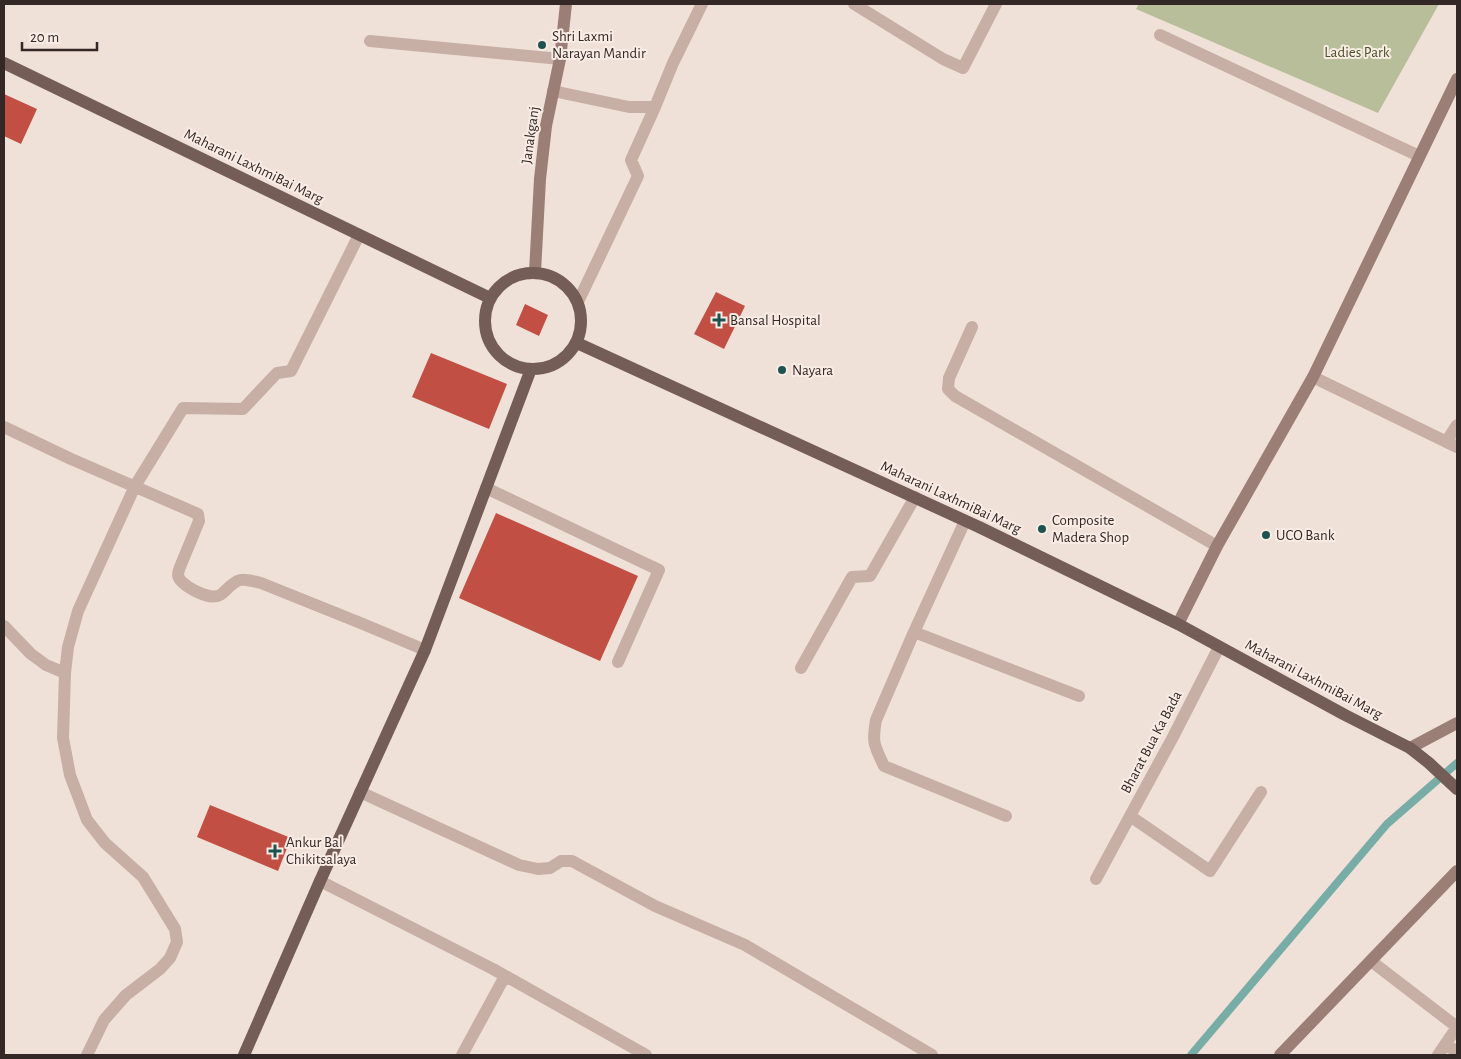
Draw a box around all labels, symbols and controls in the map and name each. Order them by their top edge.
scale bar [22,20,98,52]
place label: Shri Laxmi Narayan Mandir [552,29,646,61]
text: 20 m [30,30,59,45]
marker: Shri Laxmi Narayan Mandir [536,39,548,51]
park label: Ladies Park [1324,45,1390,60]
street label: Janakganj [519,105,542,165]
street label: Maharani LaxhmiBai Marg [182,126,327,207]
marker: Bansal Hospital [712,313,726,327]
place label: Bansal Hospital [730,313,821,328]
place label: Nayara [792,363,833,378]
marker: Nayara [776,364,788,376]
street label: Maharani LaxhmiBai Marg [878,458,1024,537]
place label: Composite Madera Shop [1052,513,1129,545]
marker: Composite Madera Shop [1036,523,1048,535]
place label: UCO Bank [1276,528,1335,543]
marker: UCO Bank [1260,529,1272,541]
street label: Maharani LaxhmiBai Marg [1243,637,1386,722]
street label: Bharat Bua Ka Bada [1118,688,1185,796]
place label: Ankur Bal Chikitsalaya [286,835,357,867]
marker: Ankur Bal Chikitsalaya [268,844,282,858]

